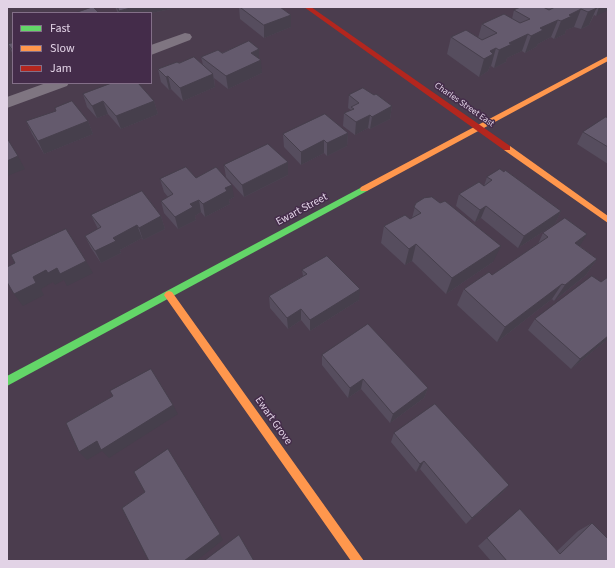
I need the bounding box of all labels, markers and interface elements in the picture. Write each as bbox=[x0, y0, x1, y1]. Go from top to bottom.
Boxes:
legend bbox=[12, 12, 152, 84]
text: Fast bbox=[50, 20, 70, 37]
text: Slow bbox=[50, 40, 75, 57]
text: Jam bbox=[50, 60, 72, 77]
street label: Charles Street East bbox=[432, 80, 496, 130]
street label: Ewart Street bbox=[274, 191, 330, 229]
street label: Ewart Grove bbox=[252, 394, 294, 448]

